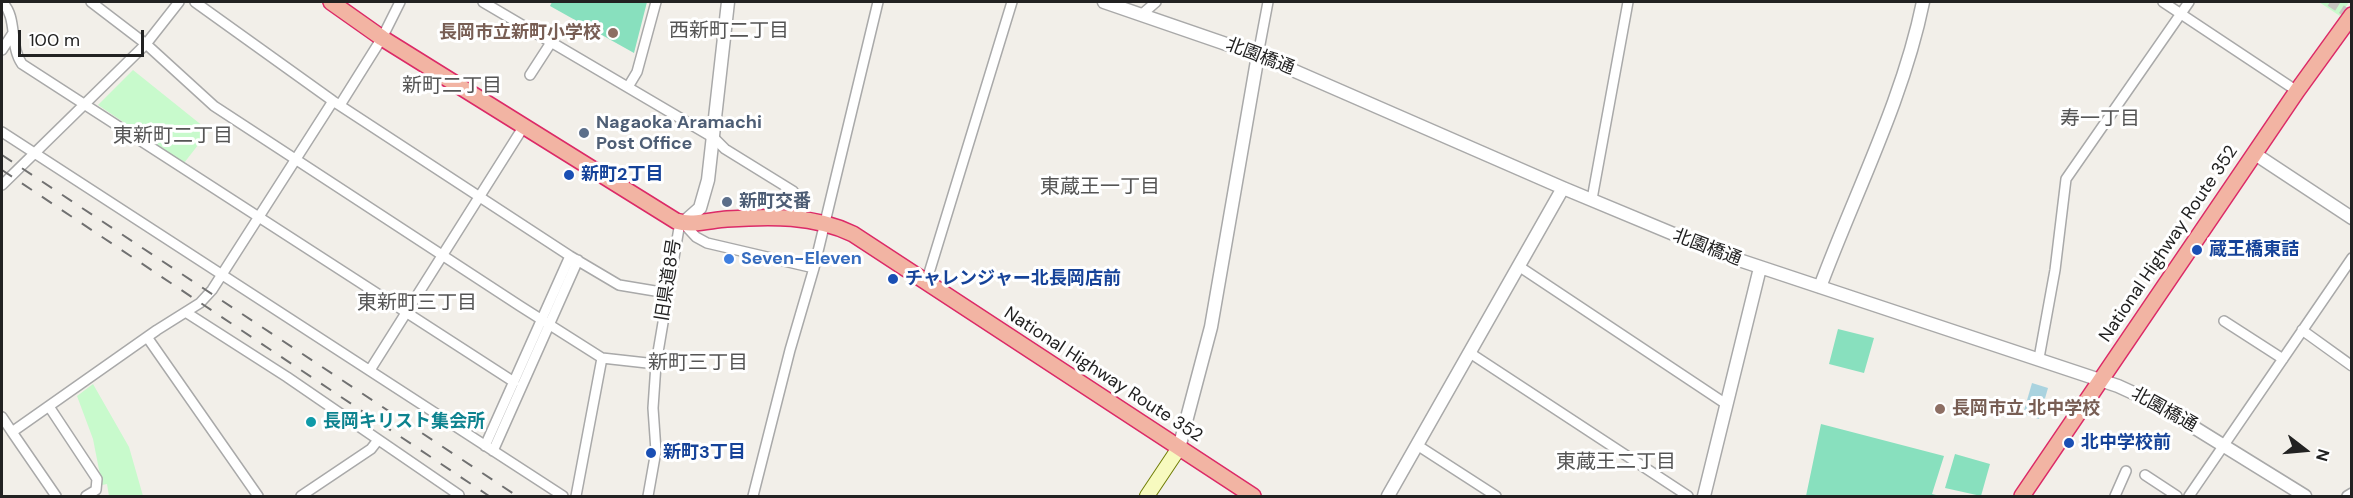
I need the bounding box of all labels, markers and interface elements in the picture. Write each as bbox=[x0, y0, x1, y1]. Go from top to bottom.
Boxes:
scale bar bbox=[21, 18, 147, 56]
district label: 西新町二丁目 bbox=[669, 20, 789, 44]
place label: 長岡市立新町小学校 bbox=[439, 22, 601, 44]
marker: 長岡市立新町小学校 bbox=[606, 26, 620, 40]
text: 100 m bbox=[29, 28, 80, 52]
street label: 北園橋通 bbox=[1223, 34, 1297, 80]
district label: 新町二丁目 bbox=[402, 75, 502, 99]
district label: 寿一丁目 bbox=[2060, 108, 2140, 132]
place label: Nagaoka Aramachi Post Office bbox=[596, 112, 762, 154]
district label: 東新町二丁目 bbox=[113, 125, 233, 149]
marker: Nagaoka Aramachi Post Office bbox=[577, 126, 591, 140]
street label: National Highway Route 352 bbox=[2095, 142, 2243, 346]
place label: 新町2丁目 bbox=[581, 164, 663, 186]
marker: 新町2丁目 bbox=[562, 168, 576, 182]
district label: 東蔵王一丁目 bbox=[1040, 176, 1160, 200]
place label: 新町交番 bbox=[739, 191, 811, 213]
marker: 新町交番 bbox=[720, 195, 734, 209]
street label: 北園橋通 bbox=[1670, 225, 1744, 271]
street label: 旧県道8号 bbox=[652, 237, 686, 323]
place label: 蔵王橋東詰 bbox=[2209, 239, 2299, 261]
marker: 蔵王橋東詰 bbox=[2190, 243, 2204, 257]
place label: Seven-Eleven bbox=[741, 248, 862, 270]
marker: Seven-Eleven bbox=[722, 252, 736, 266]
place label: チャレンジャー北長岡店前 bbox=[905, 268, 1121, 290]
marker: チャレンジャー北長岡店前 bbox=[886, 272, 900, 286]
district label: 東新町三丁目 bbox=[357, 292, 477, 316]
street label: National Highway Route 352 bbox=[1000, 303, 1206, 447]
district label: 新町三丁目 bbox=[648, 352, 748, 376]
street label: 北園橋通 bbox=[2127, 383, 2201, 437]
place label: 長岡市立 北中学校 bbox=[1952, 398, 2100, 420]
marker: 長岡市立 北中学校 bbox=[1933, 402, 1947, 416]
place label: 長岡キリスト集会所 bbox=[323, 411, 485, 433]
marker: 長岡キリスト集会所 bbox=[304, 415, 318, 429]
north arrow bbox=[2275, 420, 2335, 480]
place label: 北中学校前 bbox=[2081, 432, 2171, 454]
marker: 北中学校前 bbox=[2062, 436, 2076, 450]
place label: 新町3丁目 bbox=[663, 442, 746, 464]
marker: 新町3丁目 bbox=[644, 446, 658, 460]
text: N bbox=[2311, 447, 2334, 464]
district label: 東蔵王二丁目 bbox=[1556, 451, 1676, 475]

